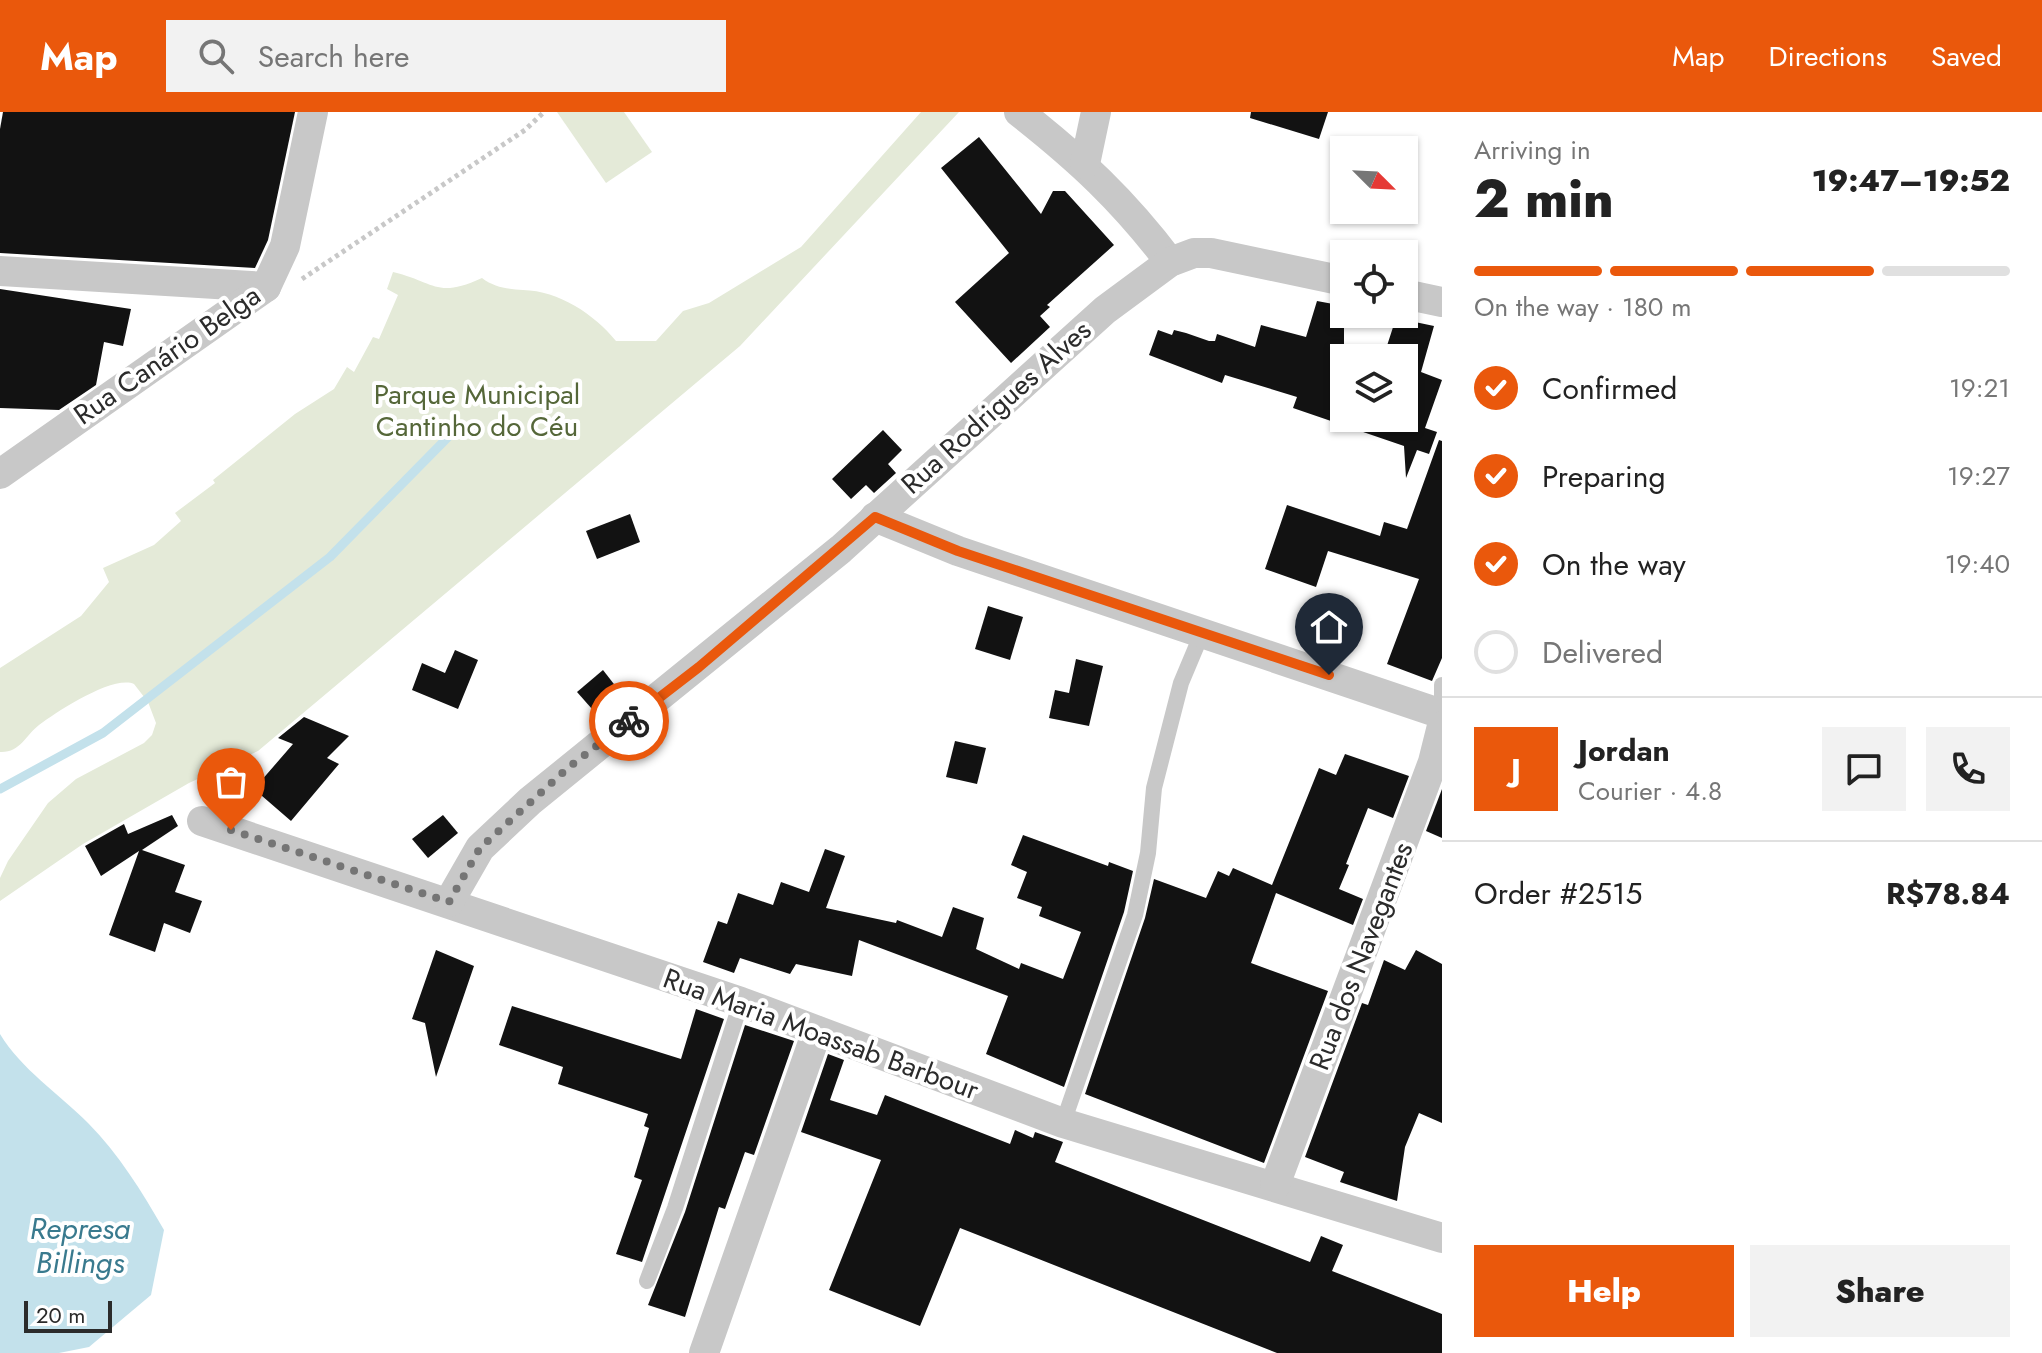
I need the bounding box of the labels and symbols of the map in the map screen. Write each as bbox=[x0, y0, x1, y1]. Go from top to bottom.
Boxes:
north arrow bbox=[1330, 136, 1418, 224]
street label: Rua Canário Belga bbox=[65, 275, 269, 435]
street label: Rua Rodrigues Alves bbox=[892, 310, 1100, 504]
park label: Parque Municipal Cantinho do Céu bbox=[374, 374, 580, 447]
pin bbox=[1295, 593, 1363, 675]
courier bbox=[589, 681, 669, 761]
pin bbox=[197, 748, 265, 830]
street label: Rua dos Navegantes bbox=[1299, 836, 1423, 1076]
street label: Rua Maria Moassab Barbour bbox=[657, 958, 985, 1110]
water label: Represa Billings bbox=[30, 1207, 131, 1284]
scale bar bbox=[24, 1297, 112, 1333]

